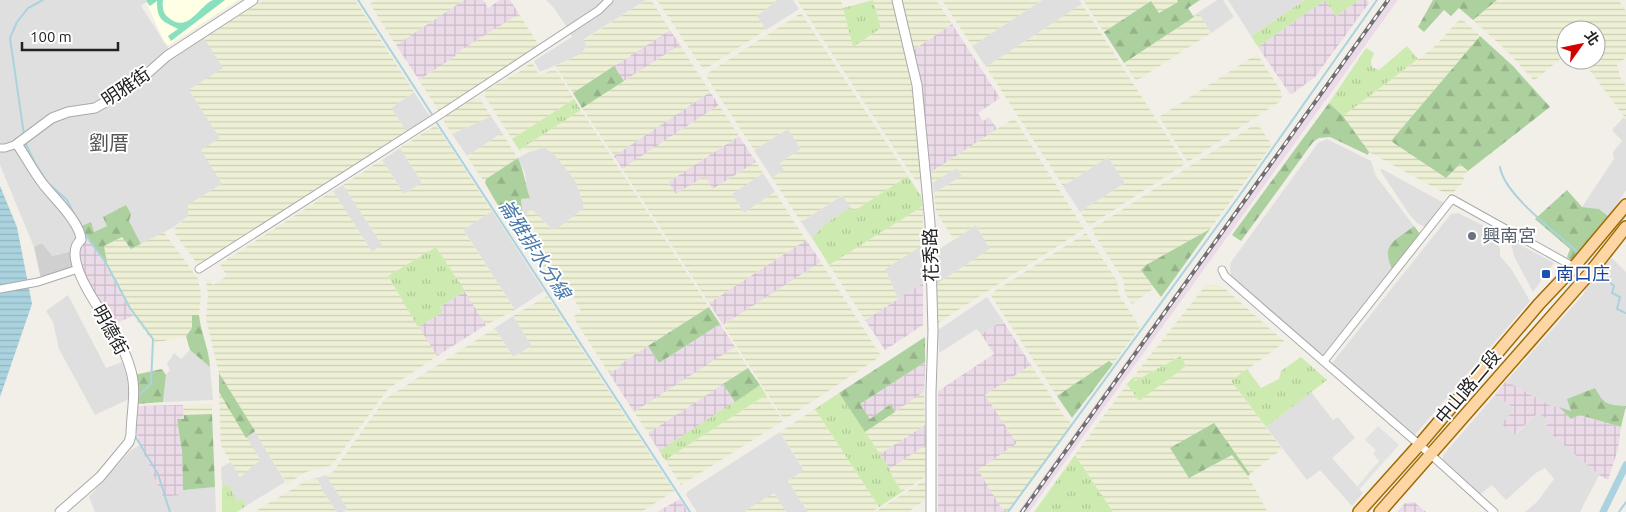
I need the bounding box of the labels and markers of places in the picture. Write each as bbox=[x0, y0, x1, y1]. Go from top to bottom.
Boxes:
place label: 興南宮 bbox=[1482, 225, 1536, 245]
marker: 興南宮 bbox=[1466, 230, 1478, 242]
place label: 南口庄 bbox=[1556, 263, 1610, 283]
marker: 南口庄 bbox=[1540, 268, 1552, 280]

